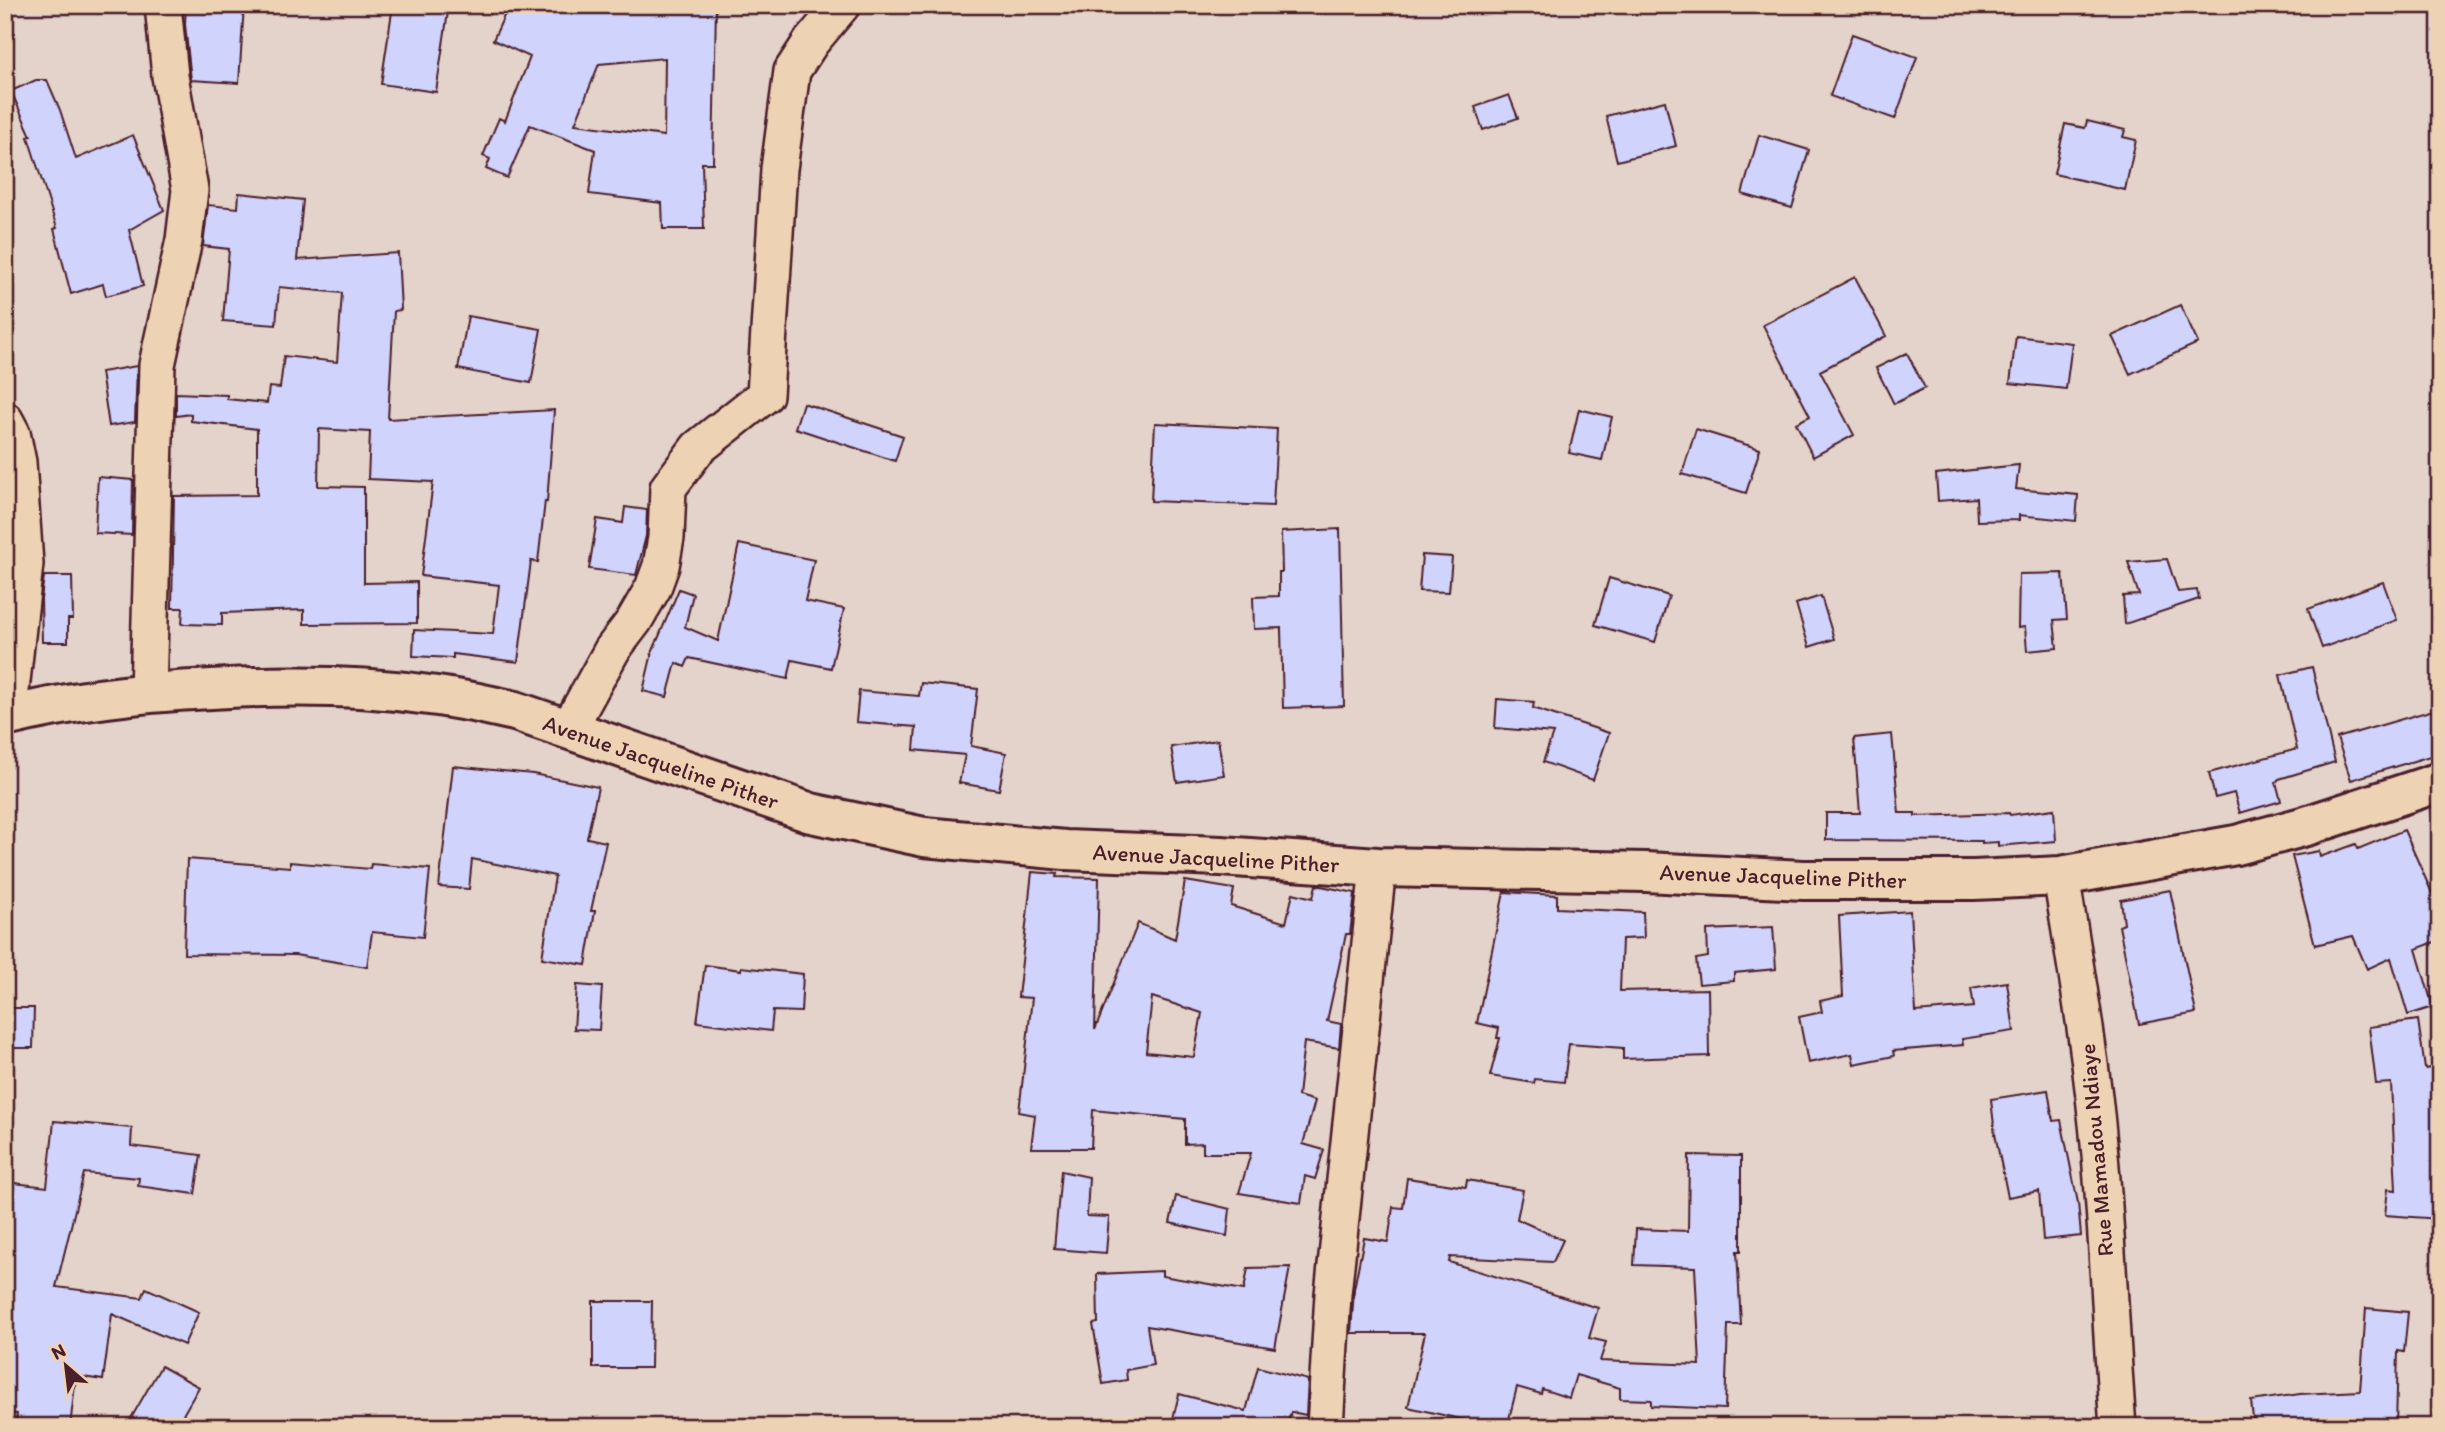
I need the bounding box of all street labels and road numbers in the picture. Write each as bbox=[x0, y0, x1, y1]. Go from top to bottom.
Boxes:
street label: Avenue Jacqueline Pither bbox=[540, 709, 782, 815]
street label: Avenue Jacqueline Pither bbox=[1092, 838, 1340, 878]
street label: Avenue Jacqueline Pither bbox=[1659, 858, 1907, 894]
street label: Rue Mamadou Ndiaye bbox=[2073, 1042, 2119, 1258]

